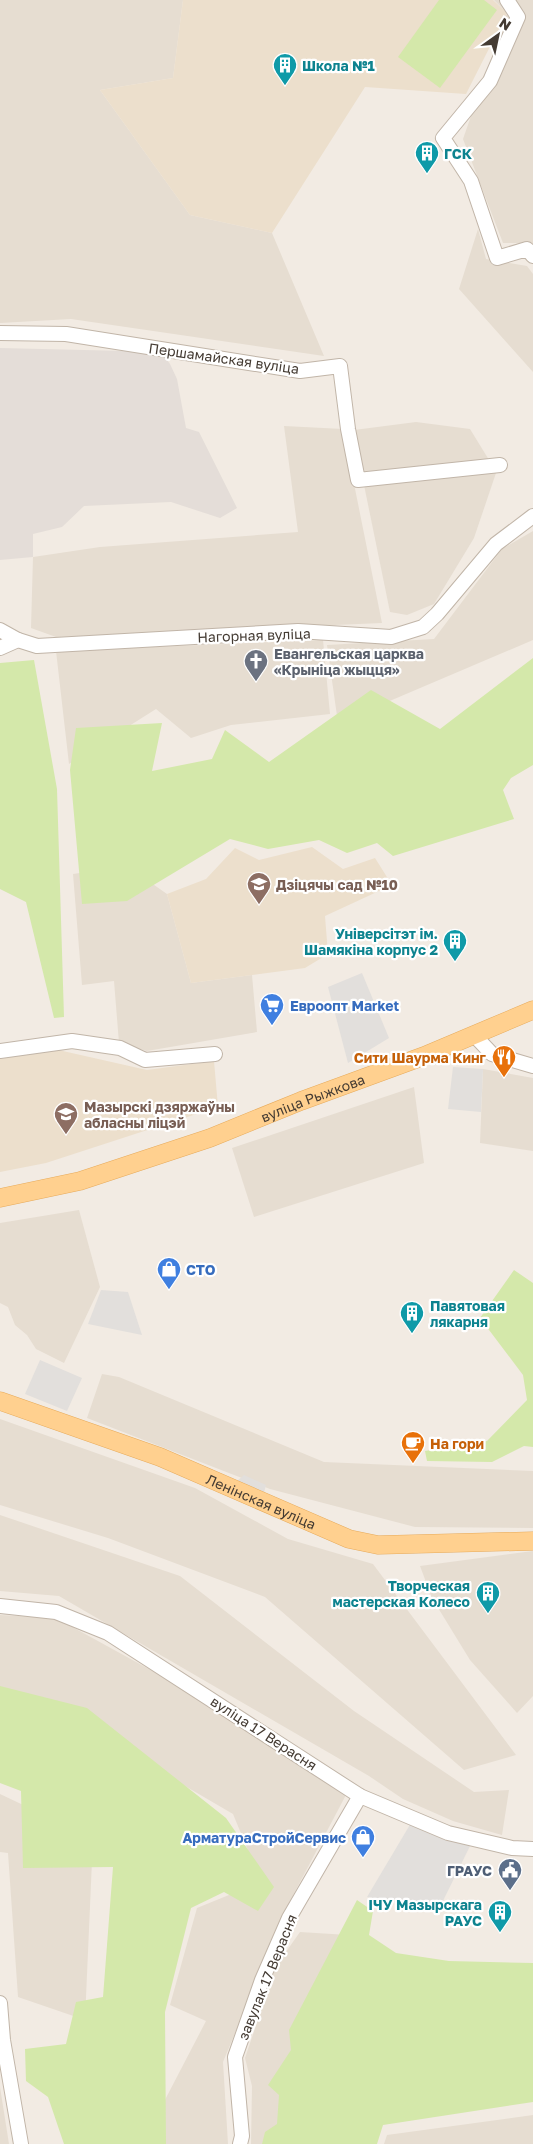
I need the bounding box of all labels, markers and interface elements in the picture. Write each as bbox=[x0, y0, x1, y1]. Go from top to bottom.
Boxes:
north arrow bbox=[473, 10, 523, 60]
text: N bbox=[496, 14, 514, 34]
building icon: Школа №1 bbox=[272, 52, 298, 86]
place label: Школа №1 bbox=[302, 57, 375, 74]
building icon: ГСК bbox=[414, 140, 440, 174]
place label: ГСК bbox=[444, 145, 473, 162]
street label: Першамайская вуліца bbox=[148, 339, 300, 377]
street label: Нагорная вуліца bbox=[197, 625, 311, 645]
place label: Евангельская царква «Крыніца жыцця» bbox=[274, 645, 424, 678]
church icon: Евангельская царква «Крыніца жыцця» bbox=[243, 648, 269, 682]
school or university icon: Дзіцячы сад №10 bbox=[246, 871, 272, 905]
place label: Дзіцячы сад №10 bbox=[276, 876, 398, 893]
place label: Універсітэт ім. Шамякіна корпус 2 bbox=[304, 925, 438, 958]
building icon: Універсітэт ім. Шамякіна корпус 2 bbox=[442, 928, 468, 962]
supermarket icon: Евроопт Market bbox=[259, 992, 285, 1026]
place label: Евроопт Market bbox=[290, 997, 400, 1014]
restaurant icon: Сити Шаурма Кинг bbox=[491, 1044, 517, 1078]
place label: Сити Шаурма Кинг bbox=[354, 1049, 487, 1066]
street label: вуліца Рыжкова bbox=[258, 1070, 367, 1125]
place label: Мазырскі дзяржаўны абласны ліцэй bbox=[84, 1098, 235, 1131]
school or university icon: Мазырскі дзяржаўны абласны ліцэй bbox=[53, 1101, 79, 1135]
shop icon: СТО bbox=[156, 1256, 182, 1290]
place label: СТО bbox=[186, 1261, 216, 1278]
place label: Павятовая лякарня bbox=[430, 1297, 505, 1330]
building icon: Павятовая лякарня bbox=[399, 1300, 425, 1334]
cafe icon: На гори bbox=[400, 1430, 426, 1464]
place label: На гори bbox=[430, 1435, 484, 1452]
street label: Ленінская вуліца bbox=[204, 1470, 319, 1532]
place label: Творческая мастерская Колесо bbox=[333, 1577, 470, 1610]
building icon: Творческая мастерская Колесо bbox=[475, 1580, 501, 1614]
street label: вуліца 17 Верасня bbox=[208, 1692, 320, 1774]
shop icon: АрматураСтройСервис bbox=[350, 1824, 376, 1858]
place label: АрматураСтройСервис bbox=[182, 1829, 346, 1846]
public building icon: ГРАУС bbox=[497, 1857, 523, 1891]
place label: ГРАУС bbox=[447, 1862, 492, 1879]
place label: ІЧУ Мазырскага РАУС bbox=[368, 1896, 482, 1929]
building icon: ІЧУ Мазырскага РАУС bbox=[487, 1899, 513, 1933]
street label: завулак 17 Верасня bbox=[234, 1912, 300, 2042]

